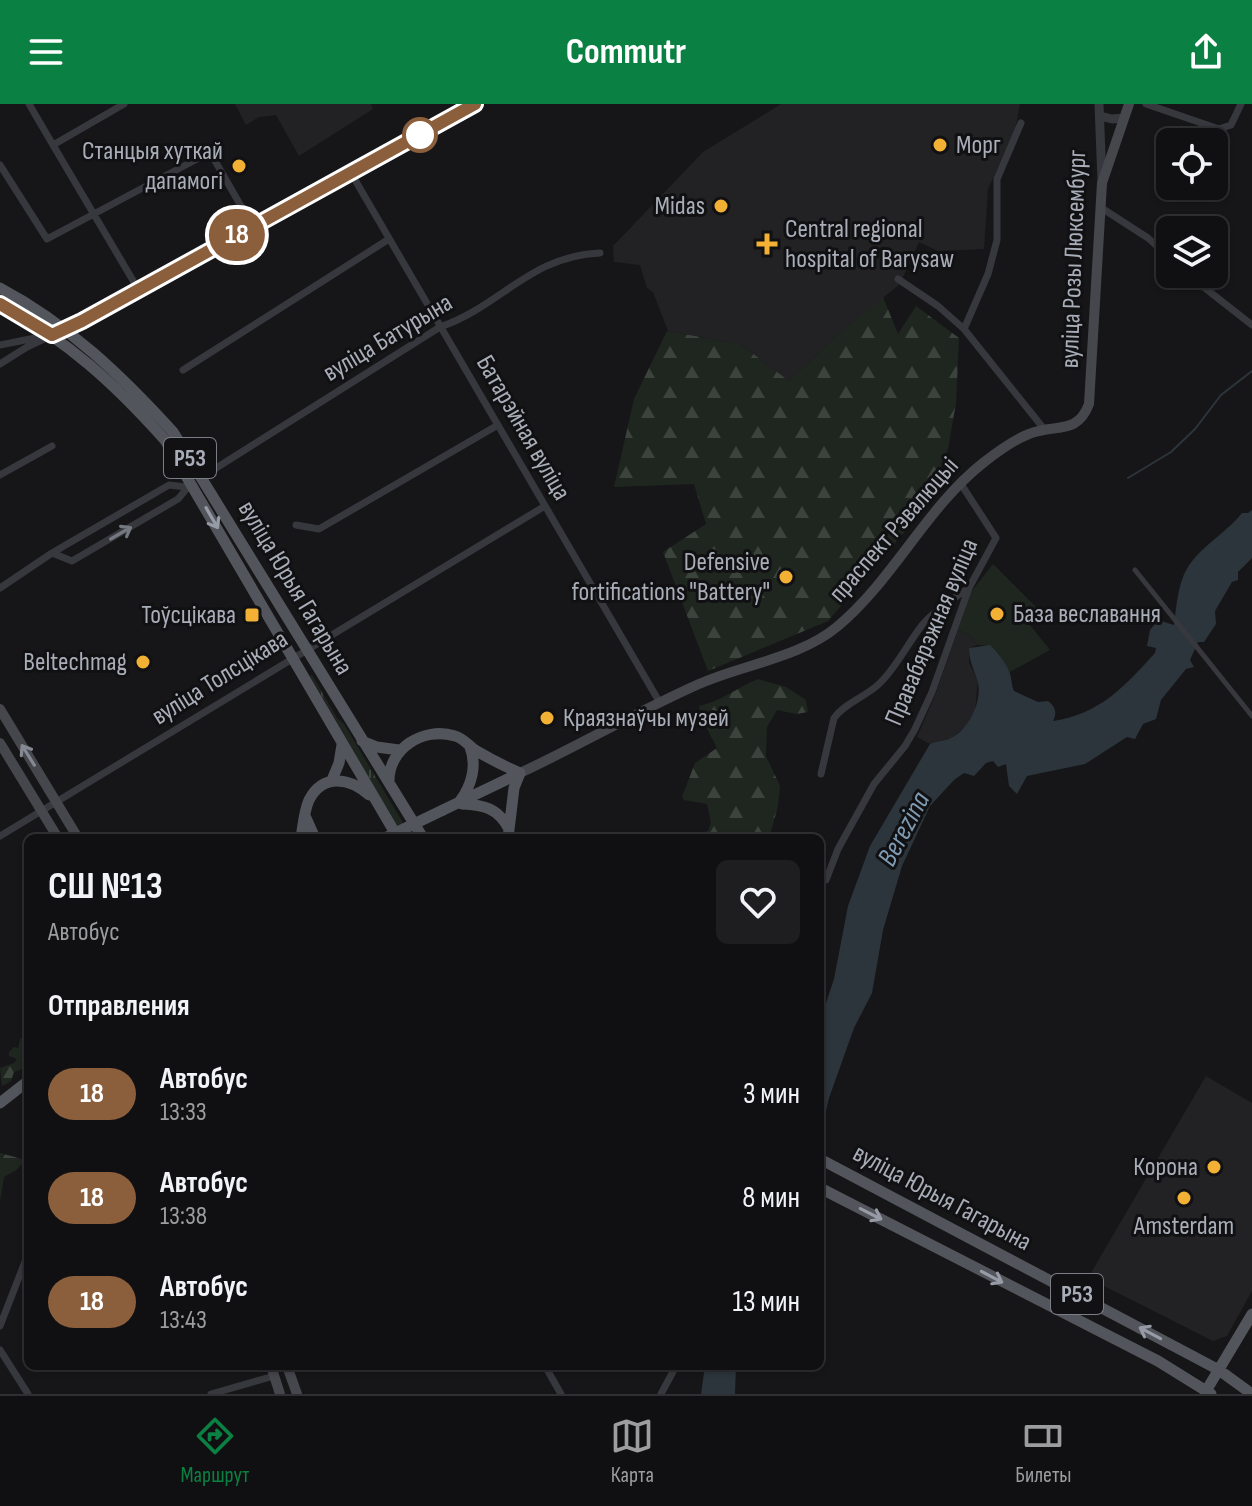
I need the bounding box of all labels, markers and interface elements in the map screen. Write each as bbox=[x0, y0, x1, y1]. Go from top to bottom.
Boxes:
icon: menu bbox=[24, 30, 68, 74]
icon: share bbox=[1184, 30, 1228, 74]
text: Commutr bbox=[566, 31, 686, 74]
unlabelled marker bbox=[403, 118, 437, 152]
map controls bbox=[1156, 128, 1228, 288]
button: locate bbox=[1156, 128, 1228, 200]
place label: Морг bbox=[956, 130, 1001, 161]
place label: Станцыя хуткай дапамогі bbox=[82, 136, 223, 197]
marker: Морг bbox=[931, 136, 949, 154]
street label: вуліца Розы Люксембург bbox=[1055, 149, 1093, 369]
marker: Станцыя хуткай дапамогі bbox=[230, 157, 248, 175]
place label: Midas bbox=[655, 191, 705, 222]
marker: Midas bbox=[712, 197, 730, 215]
line badge: 18 bbox=[201, 209, 273, 261]
place label: Central regional hospital of Barysaw bbox=[785, 214, 954, 275]
button: layers bbox=[1156, 216, 1228, 288]
text: 18 bbox=[225, 218, 249, 251]
marker: Central regional hospital of Barysaw bbox=[756, 233, 778, 255]
street label: вуліца Батурына bbox=[318, 287, 458, 389]
street label: Батарэйная вуліца bbox=[469, 350, 577, 506]
road number: Р53 bbox=[164, 438, 216, 478]
street label: праспект Рэвалюцыі bbox=[823, 451, 965, 609]
street label: вуліца Юрыя Гагарына bbox=[231, 495, 359, 681]
one-way arrow bbox=[204, 506, 220, 529]
one-way arrow bbox=[109, 525, 132, 541]
street label: Правабярэжная вуліца bbox=[879, 534, 985, 730]
place label: Defensive fortifications "Battery" bbox=[572, 547, 770, 608]
marker: Defensive fortifications "Battery" bbox=[777, 568, 795, 586]
place label: База веславання bbox=[1013, 599, 1161, 630]
place label: Тоўсцікава bbox=[141, 600, 236, 631]
marker: База веславання bbox=[988, 605, 1006, 623]
marker: Тоўсцікава bbox=[243, 606, 261, 624]
street label: вуліца Толсцікава bbox=[146, 624, 294, 732]
place label: Beltechmag bbox=[23, 647, 127, 678]
marker: Beltechmag bbox=[134, 653, 152, 671]
place label: Краязнаўчы музей bbox=[563, 703, 729, 734]
marker: Краязнаўчы музей bbox=[538, 709, 556, 727]
one-way arrow bbox=[19, 744, 35, 767]
water label: Berezina bbox=[871, 786, 938, 872]
button: heart bbox=[716, 860, 800, 944]
text: СШ №13 bbox=[48, 864, 163, 909]
text: Автобус bbox=[48, 917, 120, 948]
text: Отправления bbox=[48, 988, 190, 1024]
text: Автобус bbox=[160, 1061, 248, 1097]
text: 3 мин bbox=[743, 1076, 800, 1112]
text: 18 bbox=[80, 1077, 104, 1110]
text: 13:33 bbox=[160, 1097, 207, 1128]
street label: вуліца Юрыя Гагарына bbox=[848, 1138, 1036, 1258]
place label: Корона bbox=[1133, 1152, 1198, 1183]
marker: Корона bbox=[1205, 1158, 1223, 1176]
text: Автобус bbox=[160, 1165, 248, 1201]
text: 8 мин bbox=[742, 1180, 800, 1216]
text: 18 bbox=[80, 1181, 104, 1214]
marker: Amsterdam bbox=[1175, 1189, 1193, 1207]
text: 13:38 bbox=[160, 1201, 207, 1232]
one-way arrow bbox=[859, 1207, 883, 1223]
place label: Amsterdam bbox=[1133, 1211, 1234, 1242]
text: Автобус bbox=[160, 1269, 248, 1305]
one-way arrow bbox=[979, 1269, 1003, 1285]
road number: Р53 bbox=[1051, 1274, 1103, 1314]
text: 13 мин bbox=[732, 1284, 800, 1320]
text: 18 bbox=[80, 1285, 104, 1318]
text: 13:43 bbox=[160, 1305, 207, 1336]
one-way arrow bbox=[1139, 1325, 1163, 1341]
tab: Маршрут bbox=[181, 1414, 249, 1489]
tab: Карта bbox=[610, 1414, 654, 1489]
tab: Билеты bbox=[1015, 1414, 1072, 1489]

